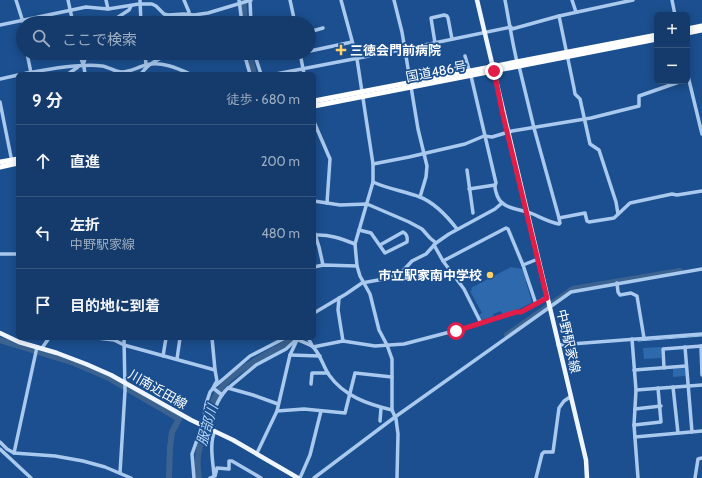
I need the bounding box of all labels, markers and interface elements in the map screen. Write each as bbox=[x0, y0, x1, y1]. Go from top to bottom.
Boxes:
map controls bbox=[654, 12, 690, 84]
button: + bbox=[654, 12, 690, 48]
search box bbox=[16, 16, 316, 60]
icon: search bbox=[30, 27, 52, 49]
text: ここで検索 bbox=[62, 31, 137, 49]
place label: 三徳会門前病院 bbox=[350, 42, 441, 58]
marker: 三徳会門前病院 bbox=[335, 44, 347, 56]
button: − bbox=[654, 48, 690, 84]
street label: 国道486号 bbox=[404, 57, 468, 85]
route end bbox=[485, 62, 503, 80]
text: 9 分 bbox=[32, 90, 62, 110]
text: 徒歩 · 680 m bbox=[226, 91, 300, 107]
icon: ahead bbox=[32, 150, 54, 172]
text: 直進 bbox=[70, 153, 100, 171]
text: 200 m bbox=[261, 153, 300, 169]
text: 左折 bbox=[70, 216, 100, 234]
icon: left bbox=[32, 222, 54, 244]
text: 480 m bbox=[261, 225, 300, 241]
text: 中野駅家線 bbox=[70, 236, 135, 252]
place label: 市立駅家南中学校 bbox=[378, 267, 482, 283]
marker: 市立駅家南中学校 bbox=[485, 270, 495, 280]
icon: arrive bbox=[32, 294, 54, 316]
text: 目的地に到着 bbox=[70, 297, 160, 315]
street label: 中野駅家線 bbox=[554, 308, 584, 374]
route start bbox=[447, 322, 465, 340]
street label: 川南近田線 bbox=[126, 366, 190, 412]
water label: 服部川 bbox=[192, 400, 222, 448]

